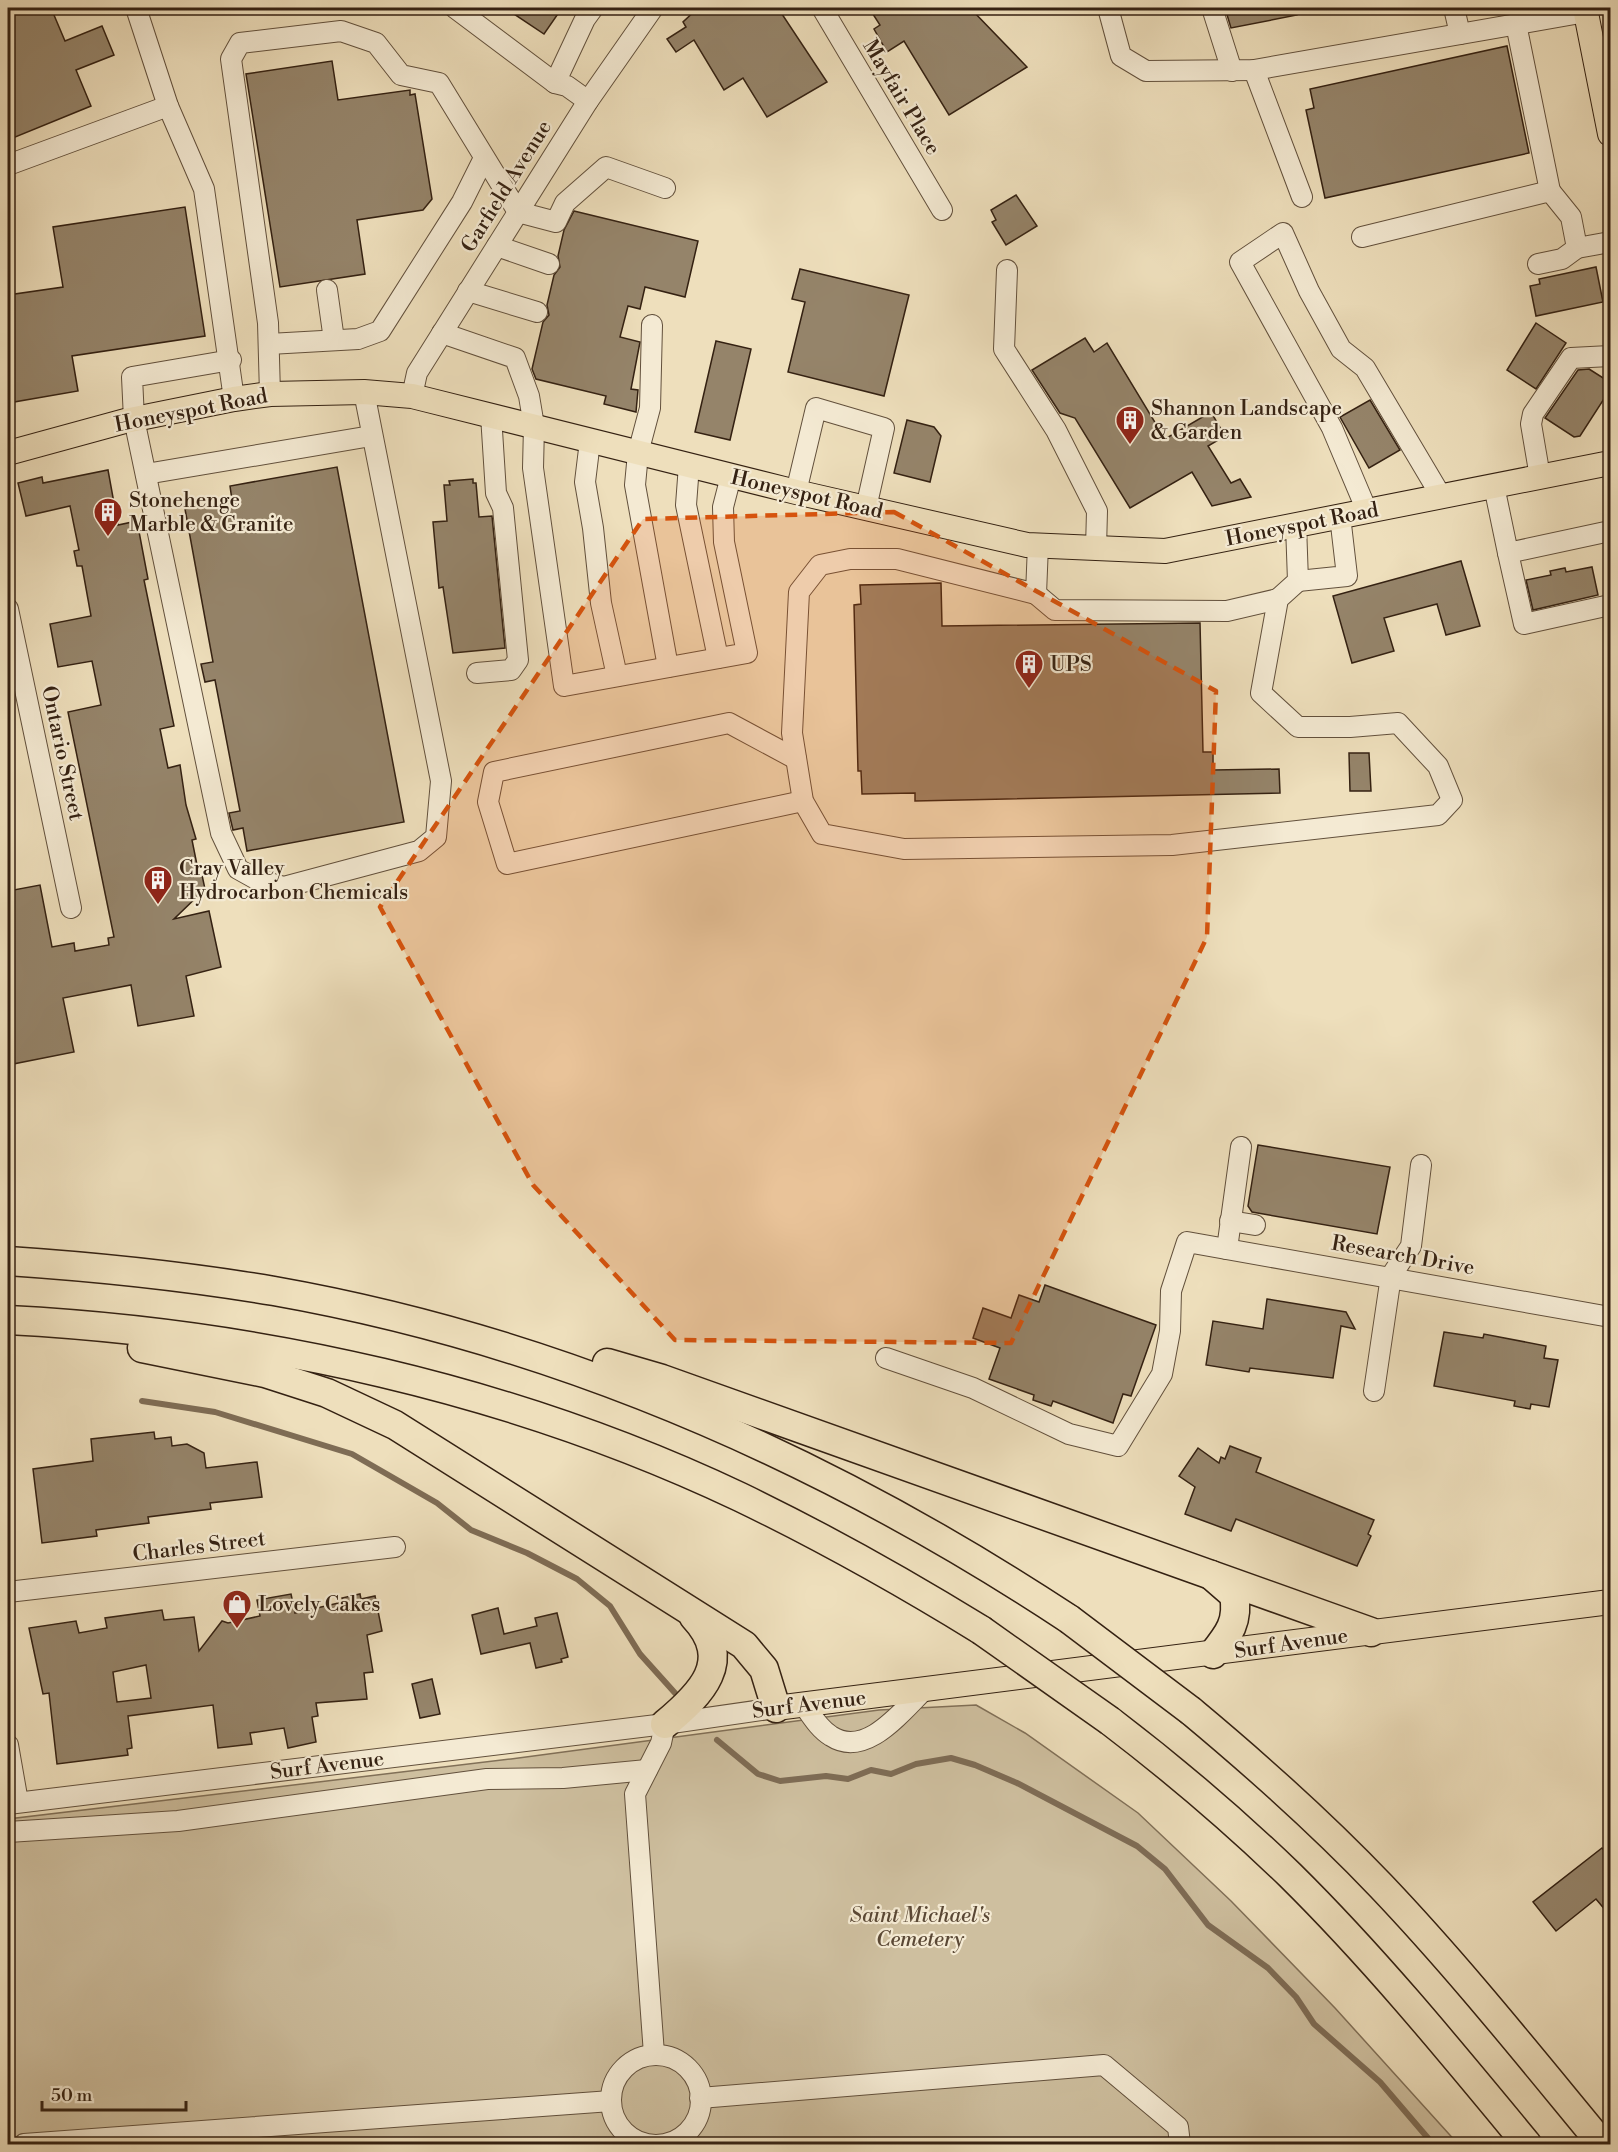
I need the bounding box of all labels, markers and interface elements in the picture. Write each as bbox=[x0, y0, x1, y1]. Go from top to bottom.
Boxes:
street label: Mayfair Place bbox=[856, 35, 946, 160]
street label: Garfield Avenue bbox=[456, 116, 558, 257]
street label: Honeyspot Road bbox=[112, 383, 270, 439]
place label: Shannon Landscape & Garden bbox=[1151, 396, 1342, 446]
building icon: Shannon Landscape & Garden bbox=[1114, 404, 1146, 446]
street label: Honeyspot Road bbox=[728, 465, 885, 525]
place label: Stonehenge Marble & Granite bbox=[129, 488, 294, 538]
building icon: Stonehenge Marble & Granite bbox=[92, 496, 124, 538]
street label: Honeyspot Road bbox=[1223, 497, 1381, 553]
building icon: UPS bbox=[1013, 648, 1045, 690]
place label: UPS bbox=[1050, 652, 1092, 678]
street label: Ontario Street bbox=[35, 684, 89, 823]
place label: Cray Valley Hydrocarbon Chemicals bbox=[179, 856, 408, 906]
building icon: Cray Valley Hydrocarbon Chemicals bbox=[142, 864, 174, 906]
street label: Research Drive bbox=[1329, 1231, 1476, 1281]
street label: Charles Street bbox=[131, 1526, 268, 1568]
shop icon: Lovely Cakes bbox=[221, 1588, 253, 1630]
place label: Lovely Cakes bbox=[258, 1592, 381, 1618]
street label: Surf Avenue bbox=[1233, 1623, 1350, 1665]
street label: Surf Avenue bbox=[751, 1685, 868, 1725]
street label: Surf Avenue bbox=[269, 1746, 386, 1786]
park label: Saint Michael's Cemetery bbox=[850, 1903, 990, 1953]
scale bar bbox=[42, 2074, 186, 2112]
text: 50 m bbox=[51, 2084, 93, 2107]

